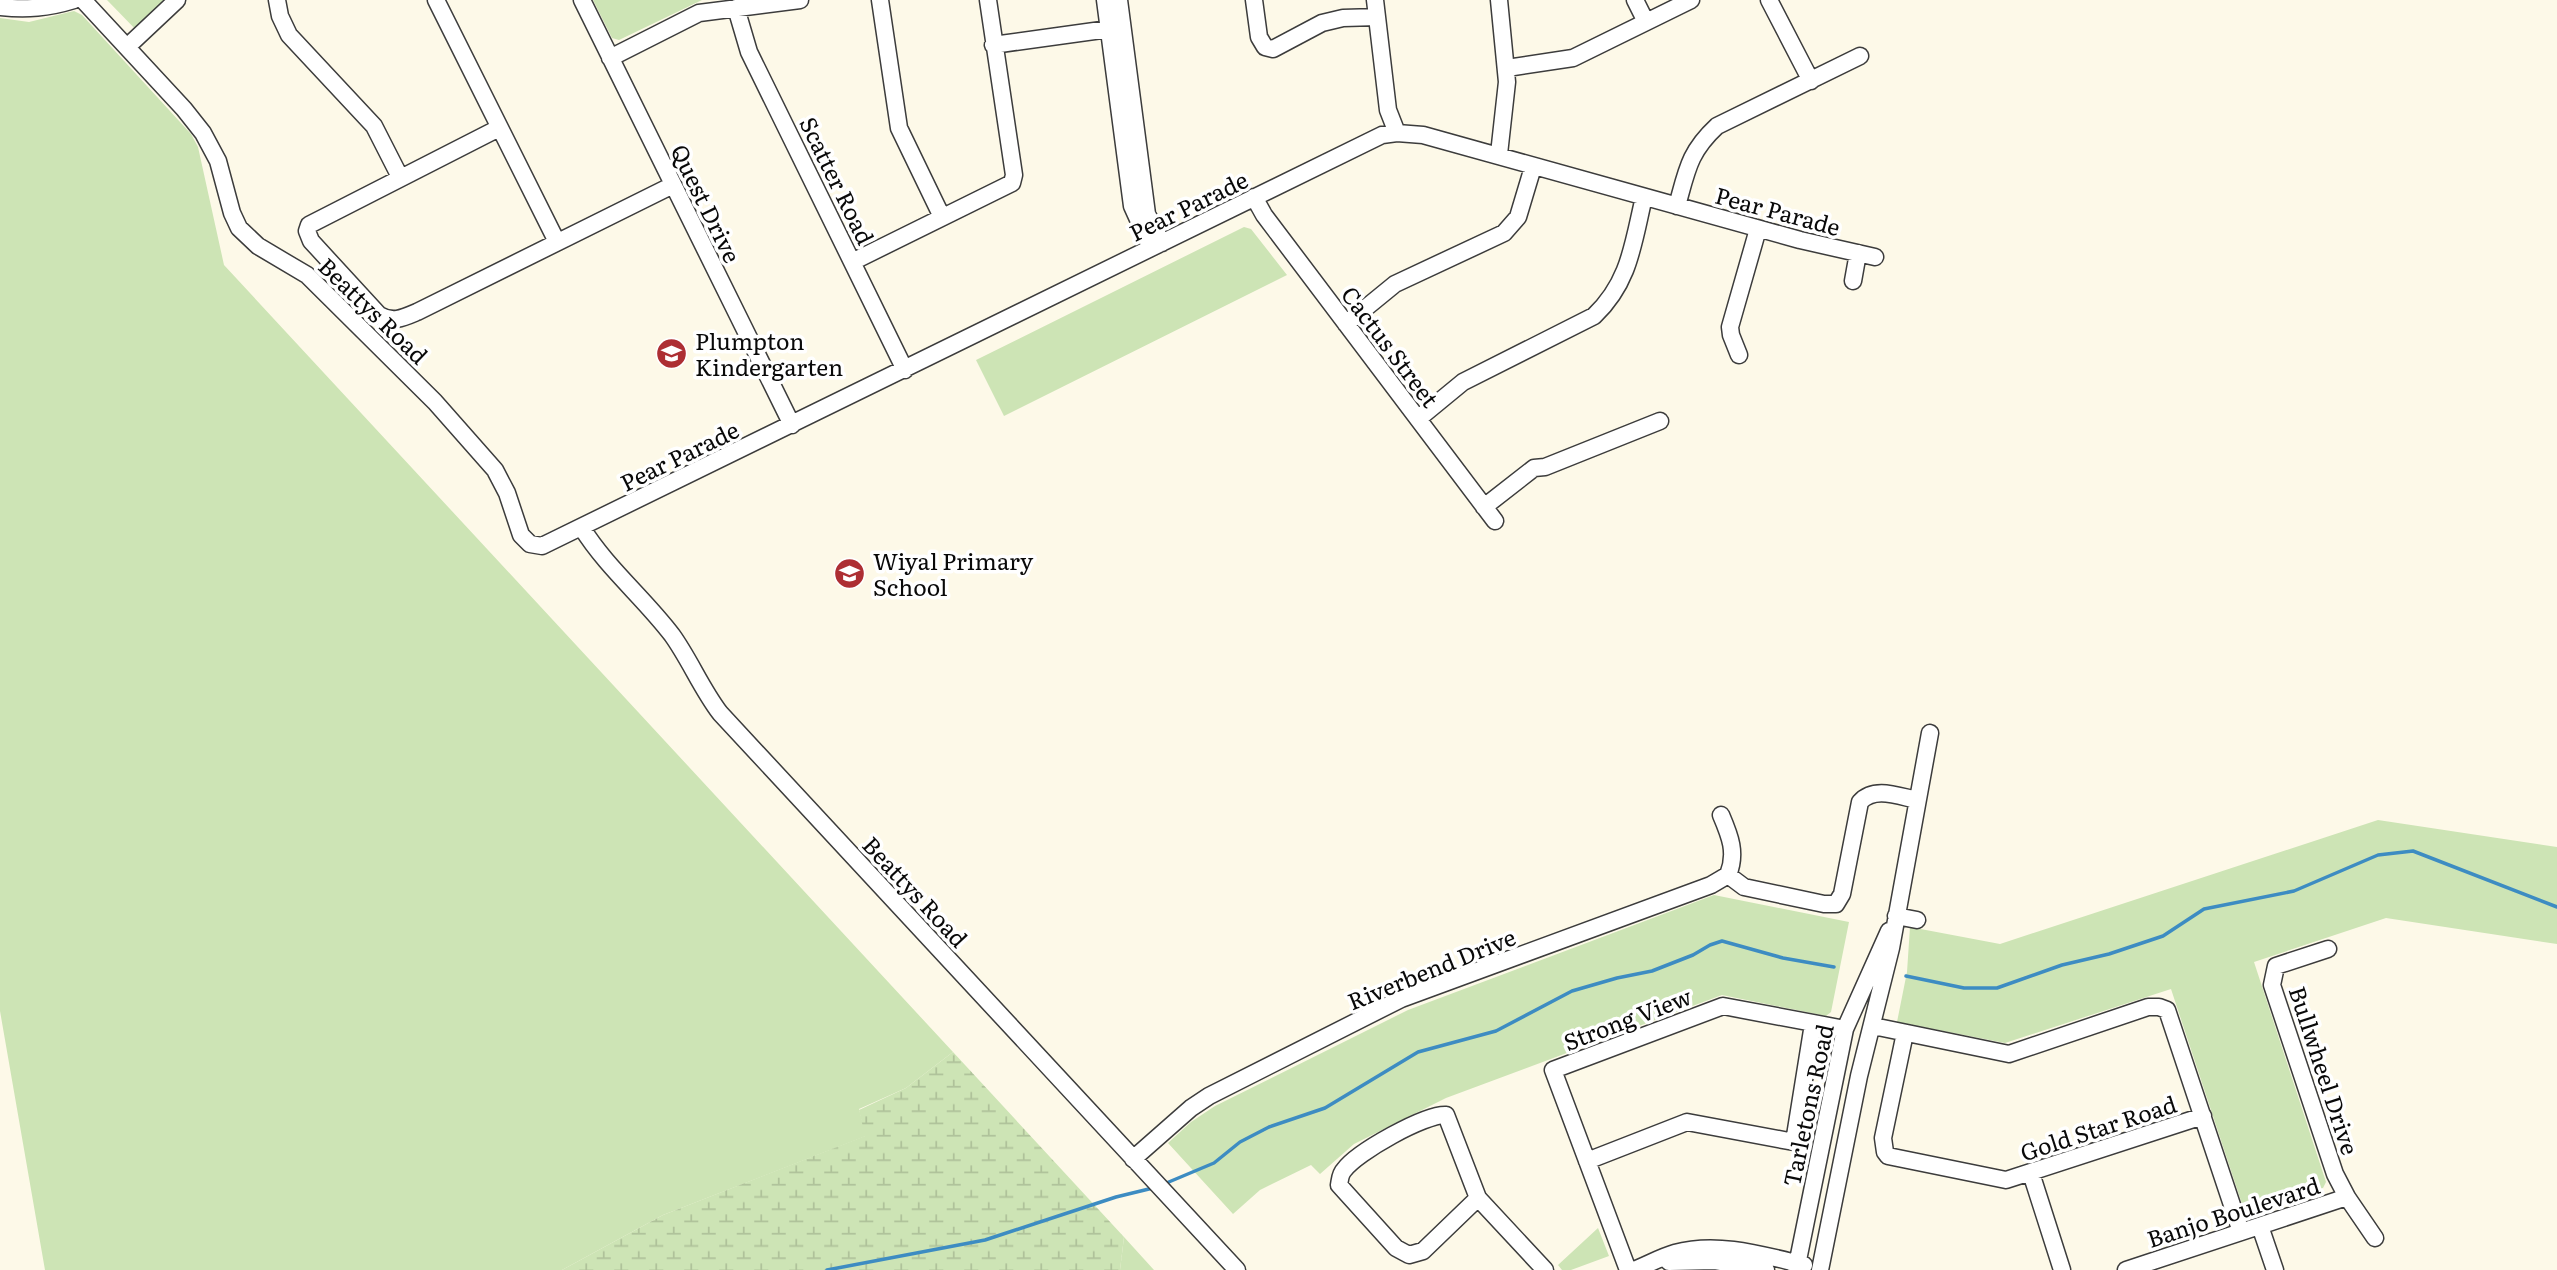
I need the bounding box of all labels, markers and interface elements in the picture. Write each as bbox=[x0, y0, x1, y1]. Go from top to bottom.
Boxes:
street label: Scatter Road bbox=[792, 110, 884, 250]
street label: Quest Drive bbox=[664, 138, 750, 268]
street label: Pear Parade bbox=[1123, 162, 1253, 248]
street label: Pear Parade bbox=[1712, 177, 1844, 243]
street label: Beattys Road bbox=[312, 249, 436, 371]
street label: Cactus Street bbox=[1334, 278, 1448, 414]
place label: Plumpton Kindergarten bbox=[695, 323, 843, 383]
school or university icon: Plumpton Kindergarten bbox=[655, 336, 689, 370]
street label: Pear Parade bbox=[614, 412, 744, 498]
place label: Wiyal Primary School bbox=[873, 543, 1034, 603]
school or university icon: Wiyal Primary School bbox=[833, 556, 867, 590]
street label: Beattys Road bbox=[856, 828, 976, 954]
street label: Riverbend Drive bbox=[1342, 919, 1520, 1017]
street label: Strong View bbox=[1558, 978, 1696, 1058]
street label: Bullwheel Drive bbox=[2282, 981, 2368, 1159]
street label: Tarletons Road bbox=[1773, 1021, 1841, 1189]
street label: Gold Star Road bbox=[2015, 1086, 2181, 1168]
street label: Banjo Boulevard bbox=[2142, 1167, 2324, 1255]

